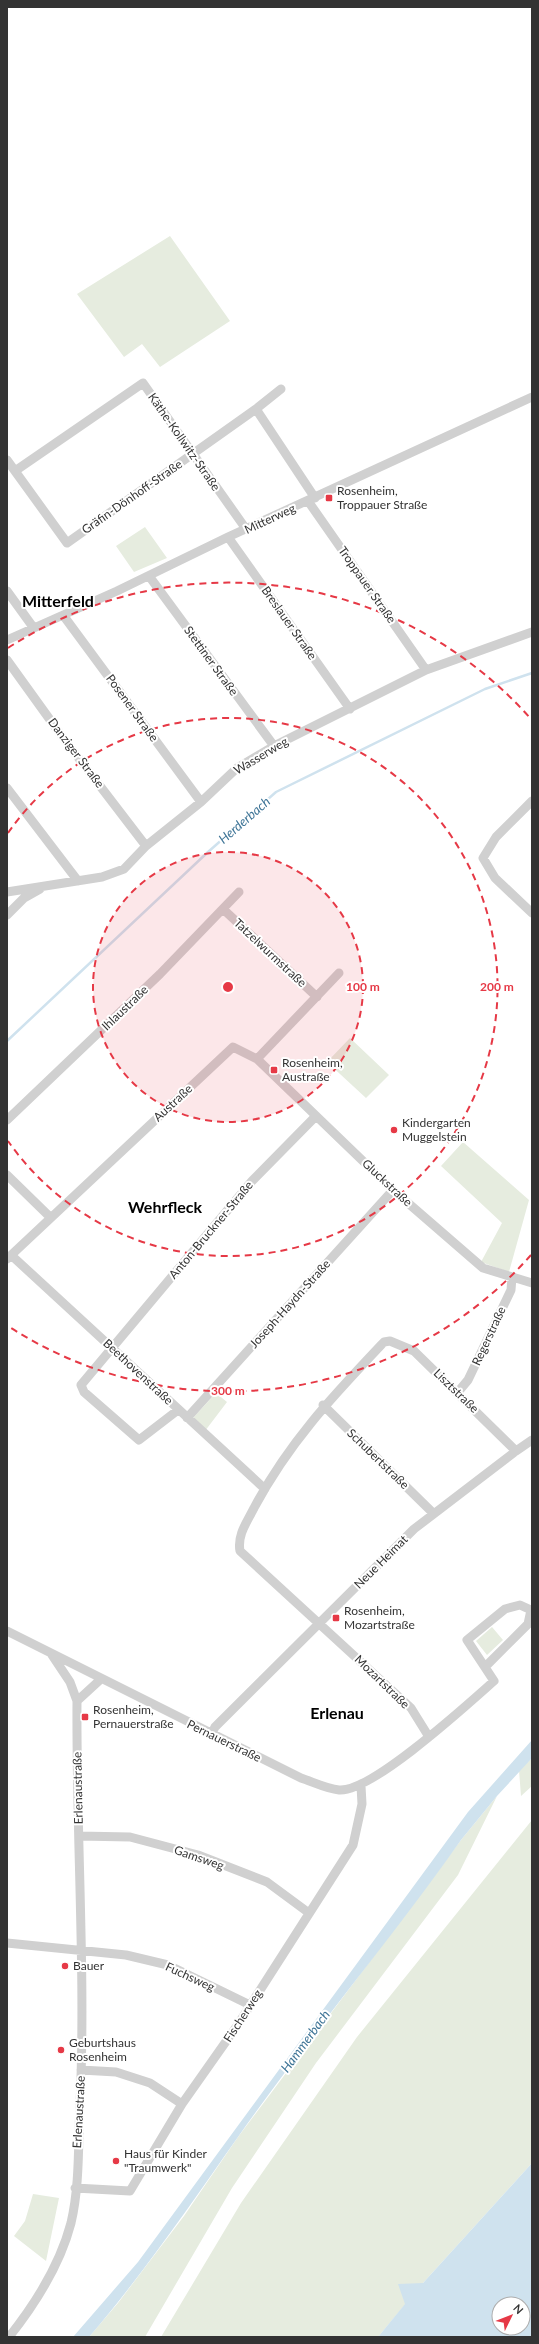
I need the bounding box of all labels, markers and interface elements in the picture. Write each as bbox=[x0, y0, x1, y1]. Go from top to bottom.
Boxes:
street label: Käthe-Kollwitz-Straße bbox=[145, 390, 224, 494]
street label: Gräfin-Dönhoff-Straße bbox=[79, 456, 185, 537]
place label: Rosenheim, Troppauer Straße bbox=[337, 483, 427, 512]
marker: Rosenheim, Troppauer Straße bbox=[324, 493, 334, 503]
street label: Mitterweg bbox=[242, 500, 298, 537]
street label: Troppauer Straße bbox=[335, 543, 399, 626]
street label: Breslauer Straße bbox=[258, 583, 320, 662]
district label: Mitterfeld bbox=[22, 591, 94, 610]
street label: Stettiner Straße bbox=[181, 623, 242, 698]
street label: Posener Straße bbox=[103, 671, 162, 744]
street label: Danziger Straße bbox=[45, 715, 108, 791]
street label: Wasserweg bbox=[231, 734, 291, 778]
water label: Herderbach bbox=[215, 793, 273, 847]
street label: Tatzelwurmstraße bbox=[231, 915, 310, 990]
text: 100 m bbox=[346, 979, 380, 994]
text: 200 m bbox=[480, 979, 514, 994]
centre of rings bbox=[221, 980, 235, 994]
street label: Ihlaustraße bbox=[98, 982, 151, 1033]
place label: Rosenheim, Austraße bbox=[282, 1055, 343, 1084]
marker: Rosenheim, Austraße bbox=[269, 1065, 279, 1075]
street label: Austraße bbox=[150, 1081, 195, 1124]
place label: Kindergarten Muggelstein bbox=[402, 1115, 471, 1144]
marker: Kindergarten Muggelstein bbox=[389, 1125, 399, 1135]
street label: Gluckstraße bbox=[359, 1156, 416, 1210]
street label: Anton-Bruckner-Straße bbox=[165, 1178, 256, 1282]
district label: Wehrfleck bbox=[128, 1197, 202, 1216]
street label: Joseph-Haydn-Straße bbox=[246, 1256, 333, 1351]
street label: Regerstraße bbox=[468, 1304, 509, 1368]
street label: Beethovenstraße bbox=[100, 1335, 176, 1408]
street label: Lisztstraße bbox=[431, 1365, 482, 1416]
text: 300 m bbox=[211, 1383, 245, 1398]
street label: Schubertstraße bbox=[344, 1425, 412, 1492]
street label: Neue Heimat bbox=[351, 1531, 411, 1592]
place label: Rosenheim, Mozartstraße bbox=[344, 1603, 415, 1632]
marker: Rosenheim, Mozartstraße bbox=[331, 1613, 341, 1623]
street label: Mozartstraße bbox=[352, 1652, 413, 1712]
place label: Rosenheim, Pernauerstraße bbox=[93, 1702, 174, 1731]
district label: Erlenau bbox=[310, 1703, 364, 1722]
marker: Rosenheim, Pernauerstraße bbox=[80, 1712, 90, 1722]
street label: Pernauerstraße bbox=[185, 1716, 264, 1765]
street label: Erlenaustraße bbox=[69, 1752, 86, 1824]
street label: Gamsweg bbox=[172, 1842, 226, 1873]
place label: Bauer bbox=[73, 1958, 105, 1973]
street label: Fuchsweg bbox=[163, 1959, 217, 1994]
marker: Bauer bbox=[60, 1961, 70, 1971]
street label: Fischerweg bbox=[220, 1987, 265, 2045]
water label: Hammerbach bbox=[277, 2007, 333, 2075]
place label: Geburtshaus Rosenheim bbox=[69, 2035, 136, 2064]
marker: Geburtshaus Rosenheim bbox=[56, 2045, 66, 2055]
street label: Erlenaustraße bbox=[69, 2075, 88, 2149]
place label: Haus für Kinder "Traumwerk" bbox=[124, 2146, 208, 2175]
marker: Haus für Kinder "Traumwerk" bbox=[111, 2156, 121, 2166]
north arrow bbox=[491, 2296, 531, 2336]
text: N bbox=[511, 2301, 526, 2316]

